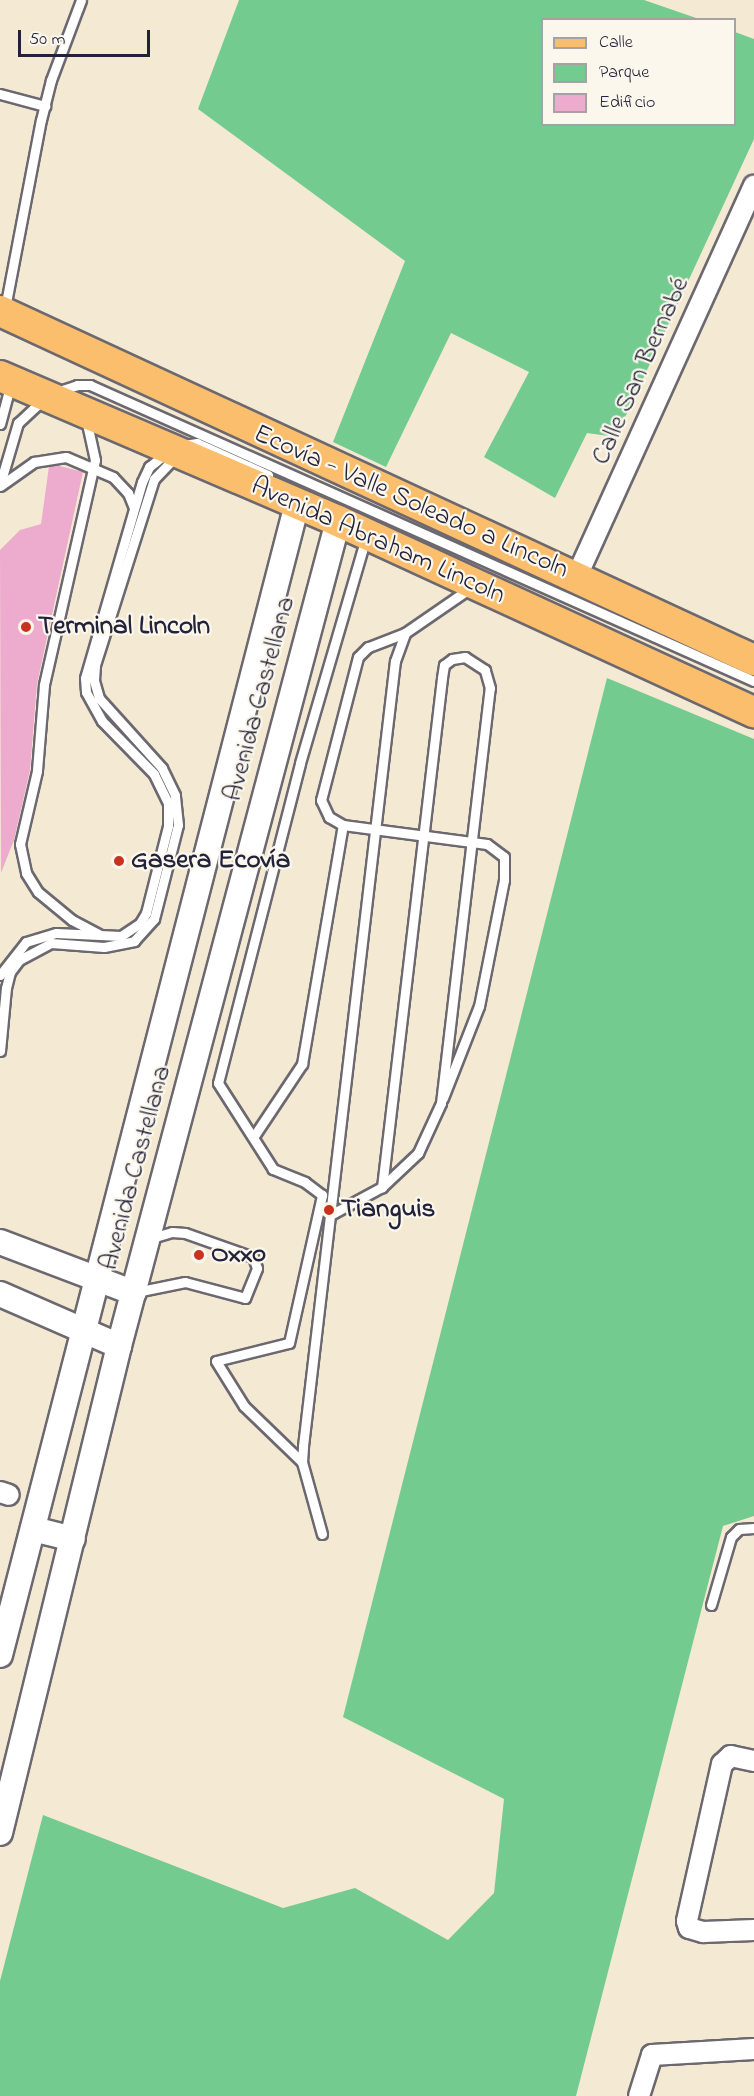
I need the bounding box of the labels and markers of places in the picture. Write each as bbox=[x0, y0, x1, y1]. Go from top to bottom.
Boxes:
place label: Terminal Lincoln bbox=[38, 611, 210, 643]
marker: Terminal Lincoln bbox=[19, 620, 33, 634]
place label: Gasera Ecovía bbox=[131, 845, 290, 877]
marker: Gasera Ecovía bbox=[112, 854, 126, 868]
place label: Tianguis bbox=[341, 1194, 435, 1226]
marker: Tianguis bbox=[322, 1203, 336, 1217]
place label: Oxxo bbox=[211, 1239, 266, 1271]
marker: Oxxo bbox=[192, 1248, 206, 1262]

